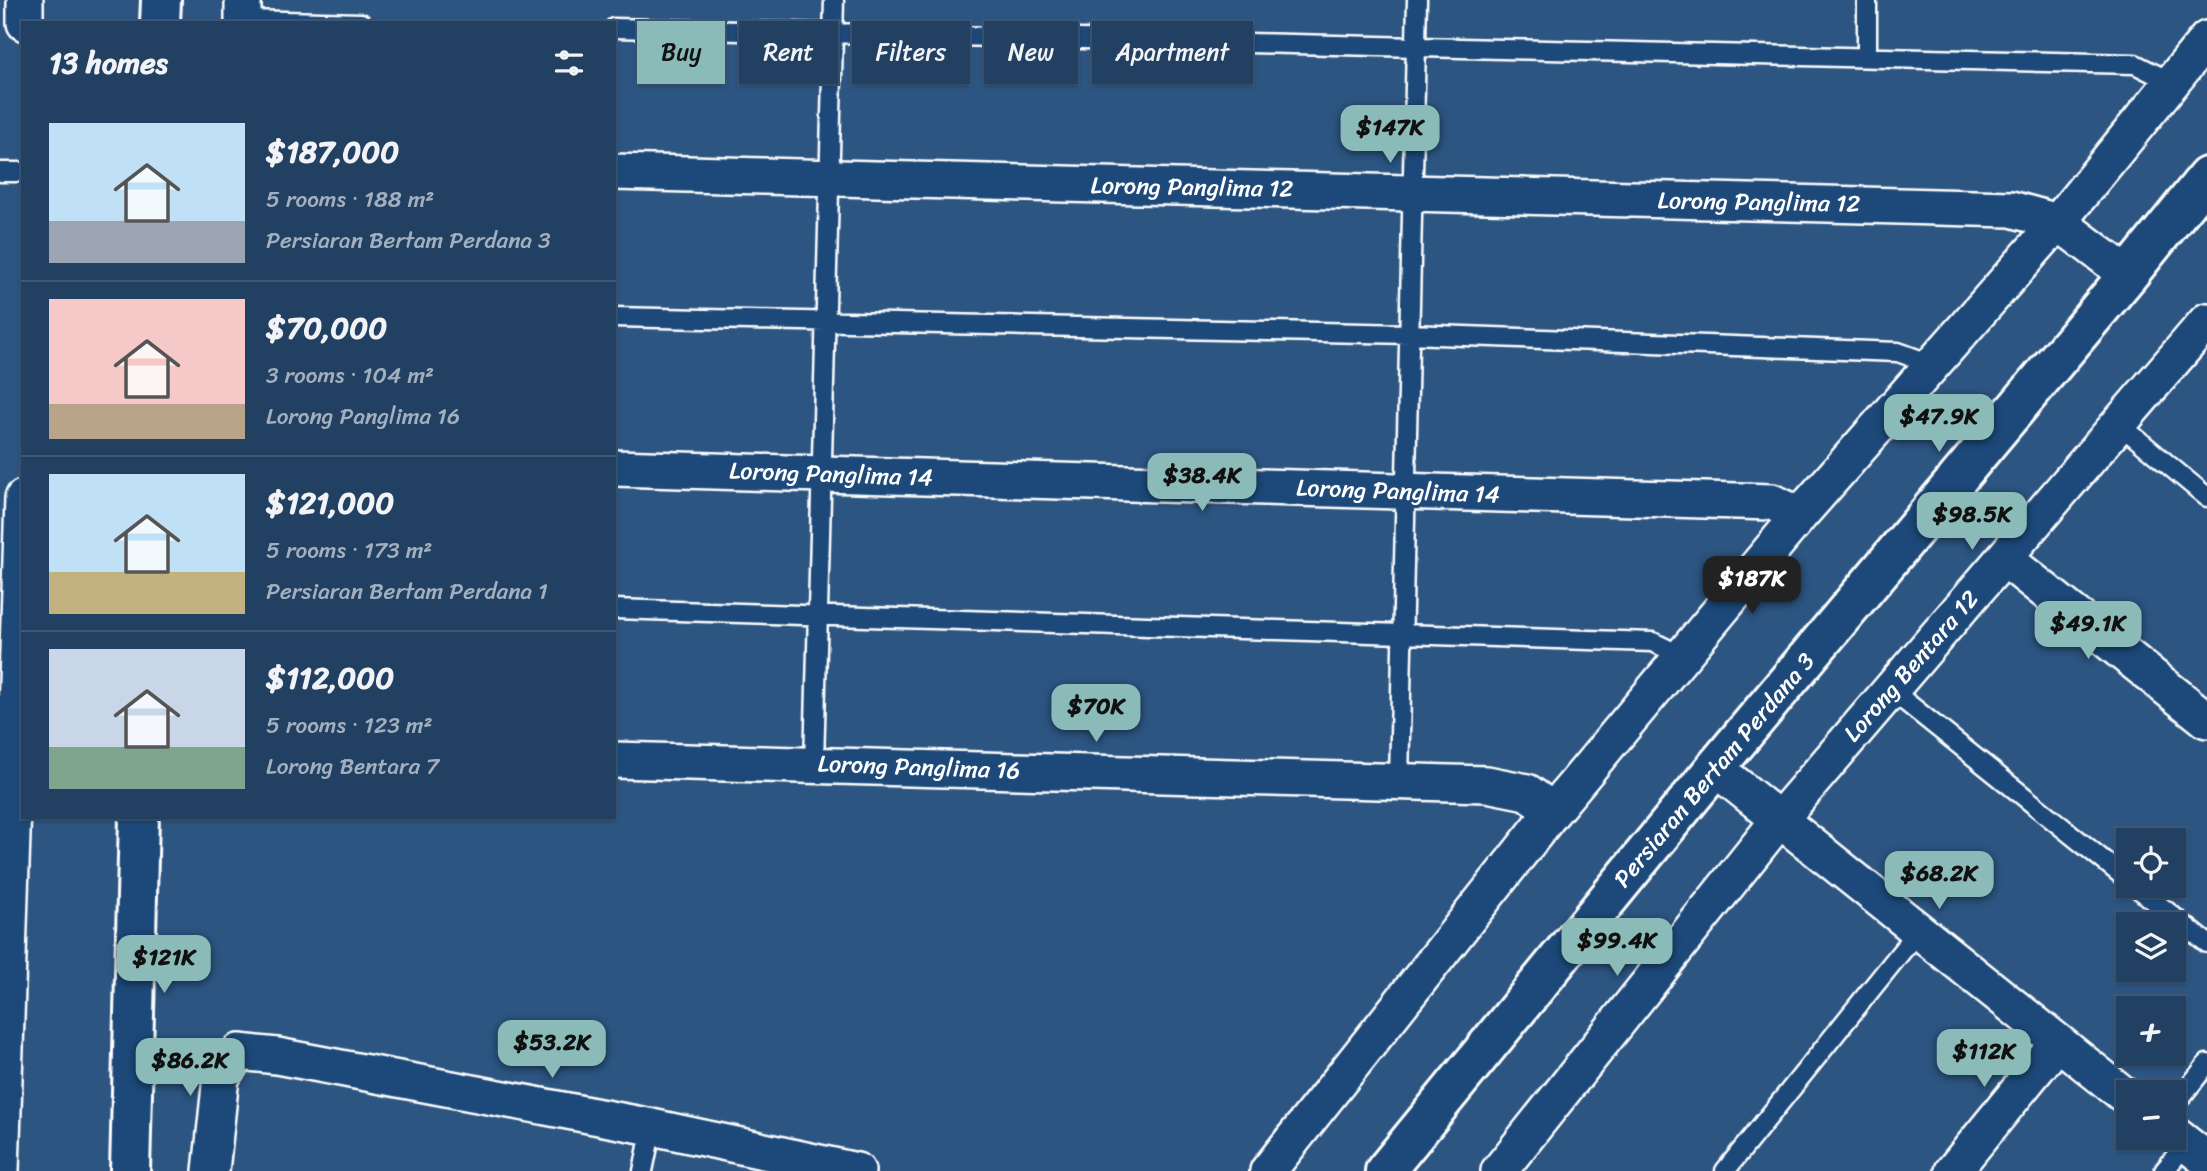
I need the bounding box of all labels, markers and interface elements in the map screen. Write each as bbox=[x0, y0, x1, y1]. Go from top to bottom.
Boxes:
chip: Buy bbox=[637, 21, 725, 84]
chip: Rent bbox=[739, 21, 838, 84]
chip: Filters bbox=[852, 21, 970, 84]
chip: New bbox=[984, 21, 1078, 84]
chip: Apartment bbox=[1092, 21, 1253, 84]
text: 13 homes bbox=[49, 36, 168, 90]
icon: filters bbox=[550, 44, 588, 82]
pin: $147K bbox=[1341, 106, 1439, 165]
text: $147K bbox=[1357, 107, 1423, 148]
text: $187,000 bbox=[266, 125, 399, 179]
icon: home bbox=[105, 151, 189, 235]
street label: Lorong Panglima 12 bbox=[1090, 164, 1294, 210]
text: 5 rooms · 188 m² bbox=[266, 179, 434, 220]
street label: Lorong Panglima 12 bbox=[1657, 179, 1861, 225]
text: Persiaran Bertam Perdana 3 bbox=[266, 220, 551, 261]
text: $70,000 bbox=[266, 301, 387, 355]
icon: home bbox=[105, 327, 189, 411]
text: 3 rooms · 104 m² bbox=[266, 355, 434, 396]
pin: $47.9K bbox=[1882, 394, 1996, 454]
text: Lorong Panglima 16 bbox=[266, 396, 460, 437]
text: $47.9K bbox=[1900, 396, 1978, 437]
street label: Lorong Panglima 14 bbox=[728, 449, 934, 499]
pin: $38.4K bbox=[1145, 454, 1259, 513]
text: $38.4K bbox=[1163, 455, 1241, 496]
street label: Lorong Panglima 14 bbox=[1295, 466, 1501, 516]
text: $121,000 bbox=[266, 476, 394, 530]
pin: $98.5K bbox=[1915, 492, 2029, 552]
text: $98.5K bbox=[1933, 494, 2011, 535]
icon: home bbox=[105, 502, 189, 586]
text: 5 rooms · 173 m² bbox=[266, 530, 432, 571]
pin: $187K bbox=[1703, 556, 1801, 616]
text: $187K bbox=[1719, 558, 1785, 599]
text: Persiaran Bertam Perdana 1 bbox=[266, 571, 548, 612]
street label: Lorong Bentara 12 bbox=[1832, 580, 1990, 752]
pin: $49.1K bbox=[2031, 602, 2145, 661]
text: $49.1K bbox=[2051, 603, 2125, 644]
street label: Persiaran Bertam Perdana 3 bbox=[1602, 643, 1826, 897]
text: $112,000 bbox=[266, 651, 394, 705]
icon: home bbox=[105, 677, 189, 761]
pin: $70K bbox=[1055, 684, 1137, 744]
text: $70K bbox=[1067, 686, 1125, 727]
text: 5 rooms · 123 m² bbox=[266, 705, 433, 746]
street label: Lorong Panglima 16 bbox=[817, 742, 1021, 792]
text: Lorong Bentara 7 bbox=[266, 746, 439, 787]
map controls bbox=[2116, 828, 2186, 1150]
button: locate bbox=[2116, 828, 2186, 898]
pin: $68.2K bbox=[1882, 852, 1996, 911]
text: $68.2K bbox=[1901, 853, 1977, 894]
button: layers bbox=[2116, 912, 2186, 982]
pin: $99.4K bbox=[1560, 918, 1674, 978]
text: $99.4K bbox=[1577, 920, 1657, 961]
pin: $121K bbox=[115, 936, 213, 995]
text: $121K bbox=[133, 937, 195, 978]
button: + bbox=[2116, 996, 2186, 1066]
pin: $53.2K bbox=[495, 1020, 609, 1080]
text: $53.2K bbox=[514, 1022, 590, 1063]
pin: $112K bbox=[1935, 1030, 2033, 1089]
text: $112K bbox=[1953, 1031, 2015, 1072]
pin: $86.2K bbox=[133, 1038, 247, 1098]
text: $86.2K bbox=[152, 1040, 228, 1081]
button: − bbox=[2116, 1080, 2186, 1150]

